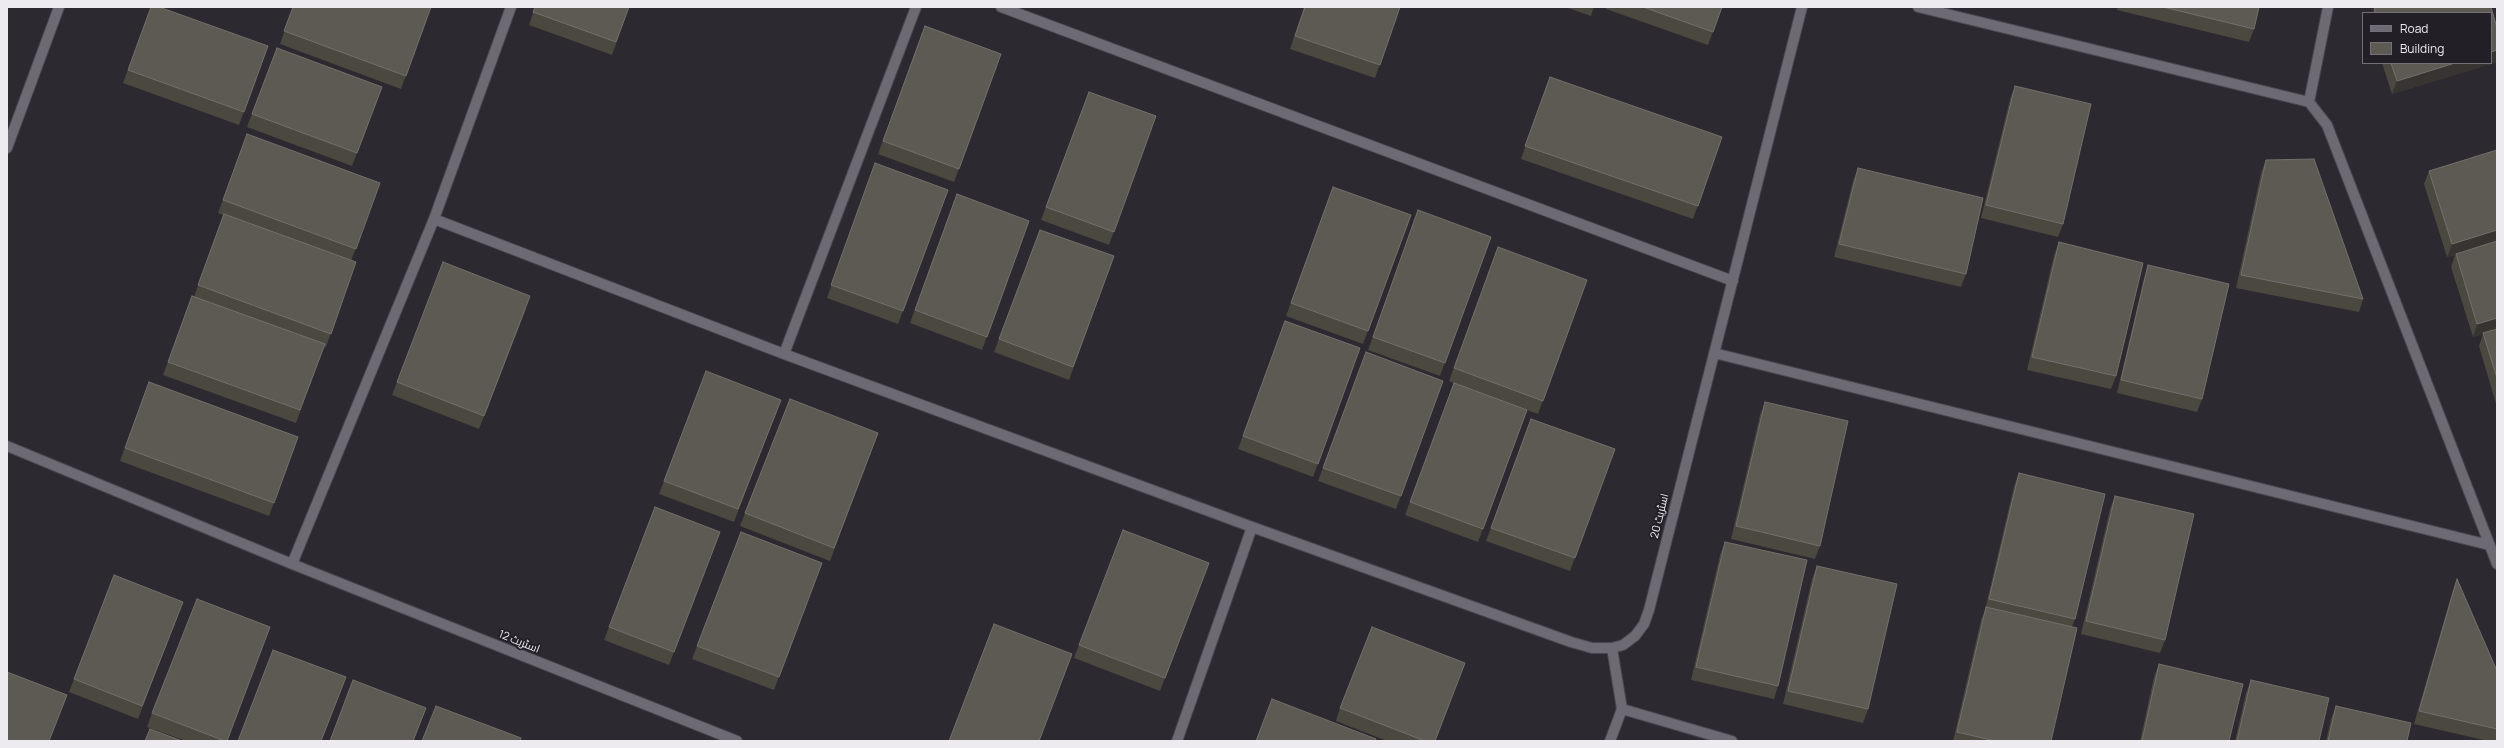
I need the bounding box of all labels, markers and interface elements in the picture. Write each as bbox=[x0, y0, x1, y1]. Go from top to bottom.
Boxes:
legend bbox=[2362, 12, 2492, 64]
text: Road bbox=[2400, 20, 2428, 37]
text: Building bbox=[2400, 40, 2444, 57]
street label: اسٹریٹ 20 bbox=[1648, 492, 1672, 540]
street label: اسٹریٹ 12 bbox=[496, 628, 542, 656]

